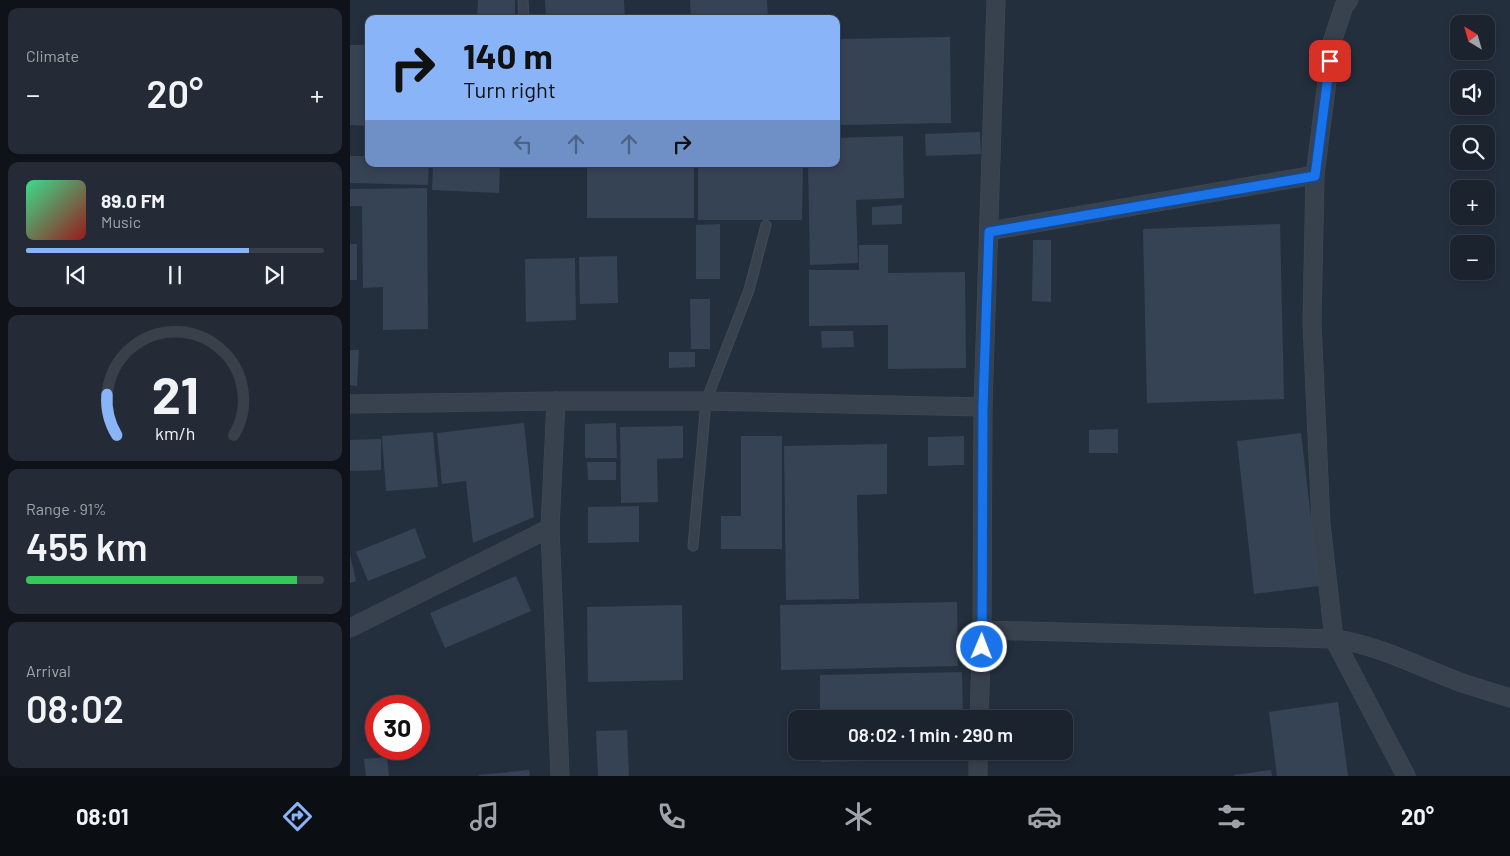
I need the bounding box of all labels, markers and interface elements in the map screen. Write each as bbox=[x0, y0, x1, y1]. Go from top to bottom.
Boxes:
north arrow bbox=[1450, 15, 1495, 60]
map controls bbox=[1450, 15, 1495, 280]
text: 140 m bbox=[463, 34, 553, 76]
icon: right bbox=[380, 35, 445, 100]
pin bbox=[1309, 40, 1351, 82]
text: Climate bbox=[26, 46, 79, 65]
icon: arrive bbox=[1316, 47, 1344, 75]
text: 20° bbox=[147, 70, 203, 116]
button: sound bbox=[1450, 70, 1495, 115]
text: Turn right bbox=[463, 76, 556, 102]
text: − bbox=[26, 77, 40, 111]
text: + bbox=[310, 77, 324, 111]
button: search bbox=[1450, 125, 1495, 170]
icon: left bbox=[509, 130, 537, 158]
icon: ahead bbox=[562, 130, 590, 158]
icon: ahead bbox=[615, 130, 643, 158]
icon: right bbox=[668, 130, 696, 158]
button: + bbox=[1450, 180, 1495, 225]
text: 89.0 FM bbox=[101, 189, 165, 212]
text: Music bbox=[101, 212, 141, 231]
button: − bbox=[1450, 235, 1495, 280]
icon: previous bbox=[62, 261, 90, 289]
icon: pause bbox=[161, 261, 189, 289]
icon: next bbox=[260, 261, 288, 289]
text: 21 bbox=[151, 362, 199, 424]
text: km/h bbox=[155, 422, 195, 444]
text: Range · 91% bbox=[26, 499, 107, 518]
text: 455 km bbox=[26, 523, 147, 569]
position arrow bbox=[955, 620, 1007, 672]
text: Arrival bbox=[26, 661, 71, 680]
text: 08:02 bbox=[26, 685, 124, 731]
speed limit sign: 30 bbox=[365, 695, 430, 760]
text: 08:02 · 1 min · 290 m bbox=[848, 723, 1013, 746]
icon: directions bbox=[280, 799, 315, 834]
icon: music bbox=[467, 799, 502, 834]
icon: phone bbox=[654, 799, 689, 834]
icon: climate bbox=[841, 799, 876, 834]
icon: car bbox=[1027, 799, 1062, 834]
icon: filters bbox=[1214, 799, 1249, 834]
text: 08:01 bbox=[76, 803, 128, 829]
text: 20° bbox=[1401, 803, 1434, 829]

